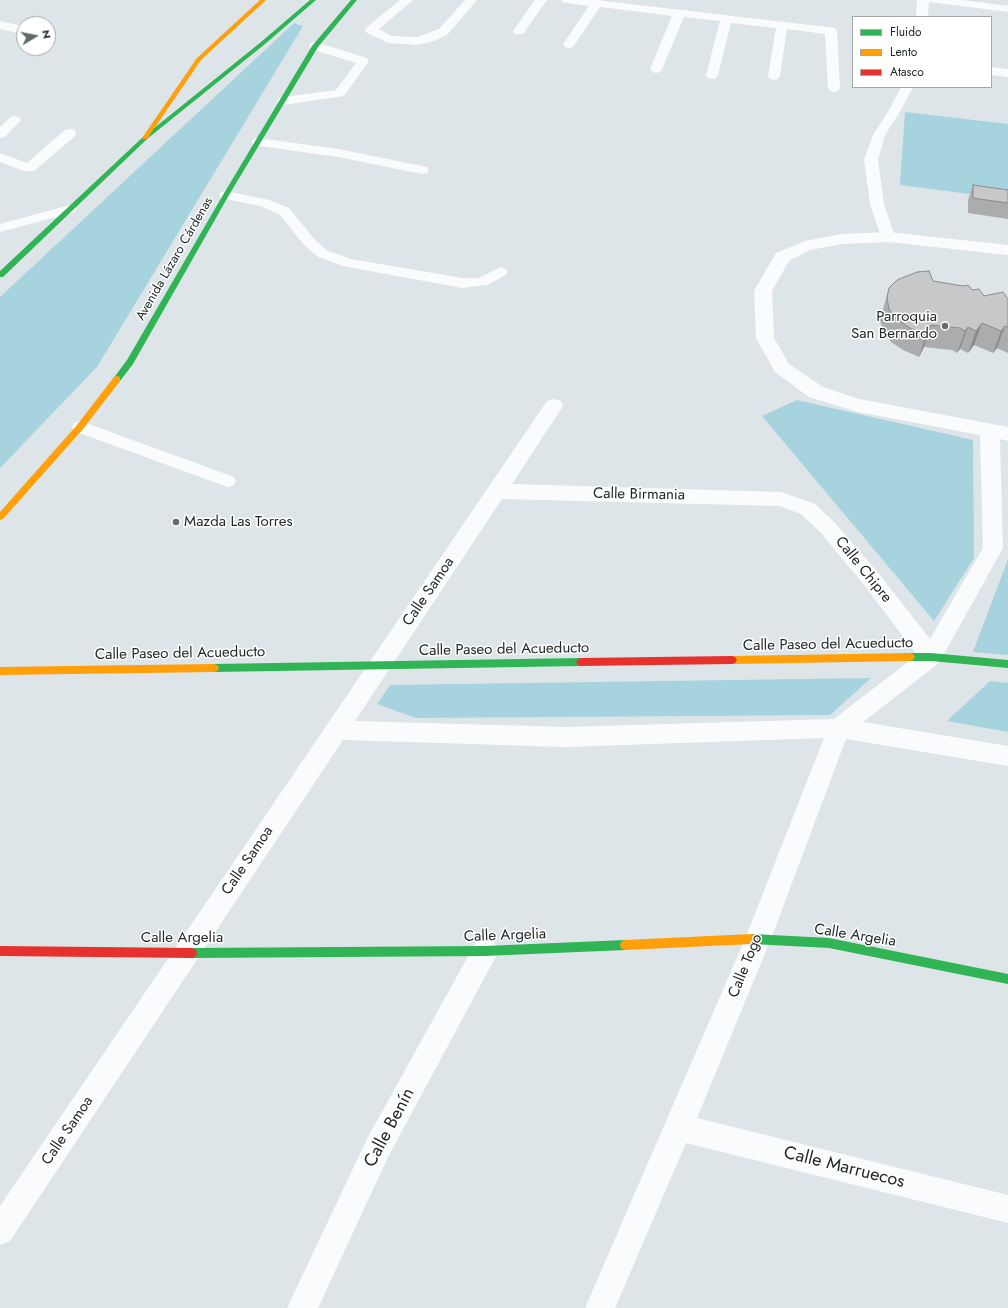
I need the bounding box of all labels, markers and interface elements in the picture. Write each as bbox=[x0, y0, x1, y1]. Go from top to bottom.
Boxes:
north arrow bbox=[16, 16, 56, 56]
legend bbox=[852, 16, 992, 88]
text: Fluido bbox=[890, 23, 922, 41]
text: N bbox=[38, 28, 55, 40]
text: Lento bbox=[890, 43, 917, 61]
text: Atasco bbox=[890, 63, 924, 81]
street label: Avenida Lázaro Cárdenas bbox=[133, 195, 217, 323]
place label: Parroquia San Bernardo bbox=[851, 308, 937, 343]
marker: Parroquia San Bernardo bbox=[940, 321, 950, 331]
street label: Calle Birmania bbox=[593, 485, 685, 505]
place label: Mazda Las Torres bbox=[184, 513, 293, 531]
marker: Mazda Las Torres bbox=[171, 517, 181, 527]
street label: Calle Chipre bbox=[831, 533, 895, 607]
street label: Calle Samoa bbox=[399, 554, 459, 630]
street label: Calle Paseo del Acueducto bbox=[743, 635, 913, 655]
street label: Calle Paseo del Acueducto bbox=[419, 640, 589, 660]
street label: Calle Paseo del Acueducto bbox=[95, 644, 265, 664]
street label: Calle Samoa bbox=[218, 823, 278, 899]
street label: Calle Argelia bbox=[813, 921, 897, 951]
street label: Calle Argelia bbox=[464, 926, 546, 946]
street label: Calle Argelia bbox=[141, 929, 223, 947]
street label: Calle Togo bbox=[725, 932, 767, 1000]
street label: Calle Benín bbox=[360, 1085, 420, 1171]
street label: Calle Samoa bbox=[38, 1093, 98, 1169]
street label: Calle Marruecos bbox=[781, 1143, 907, 1193]

